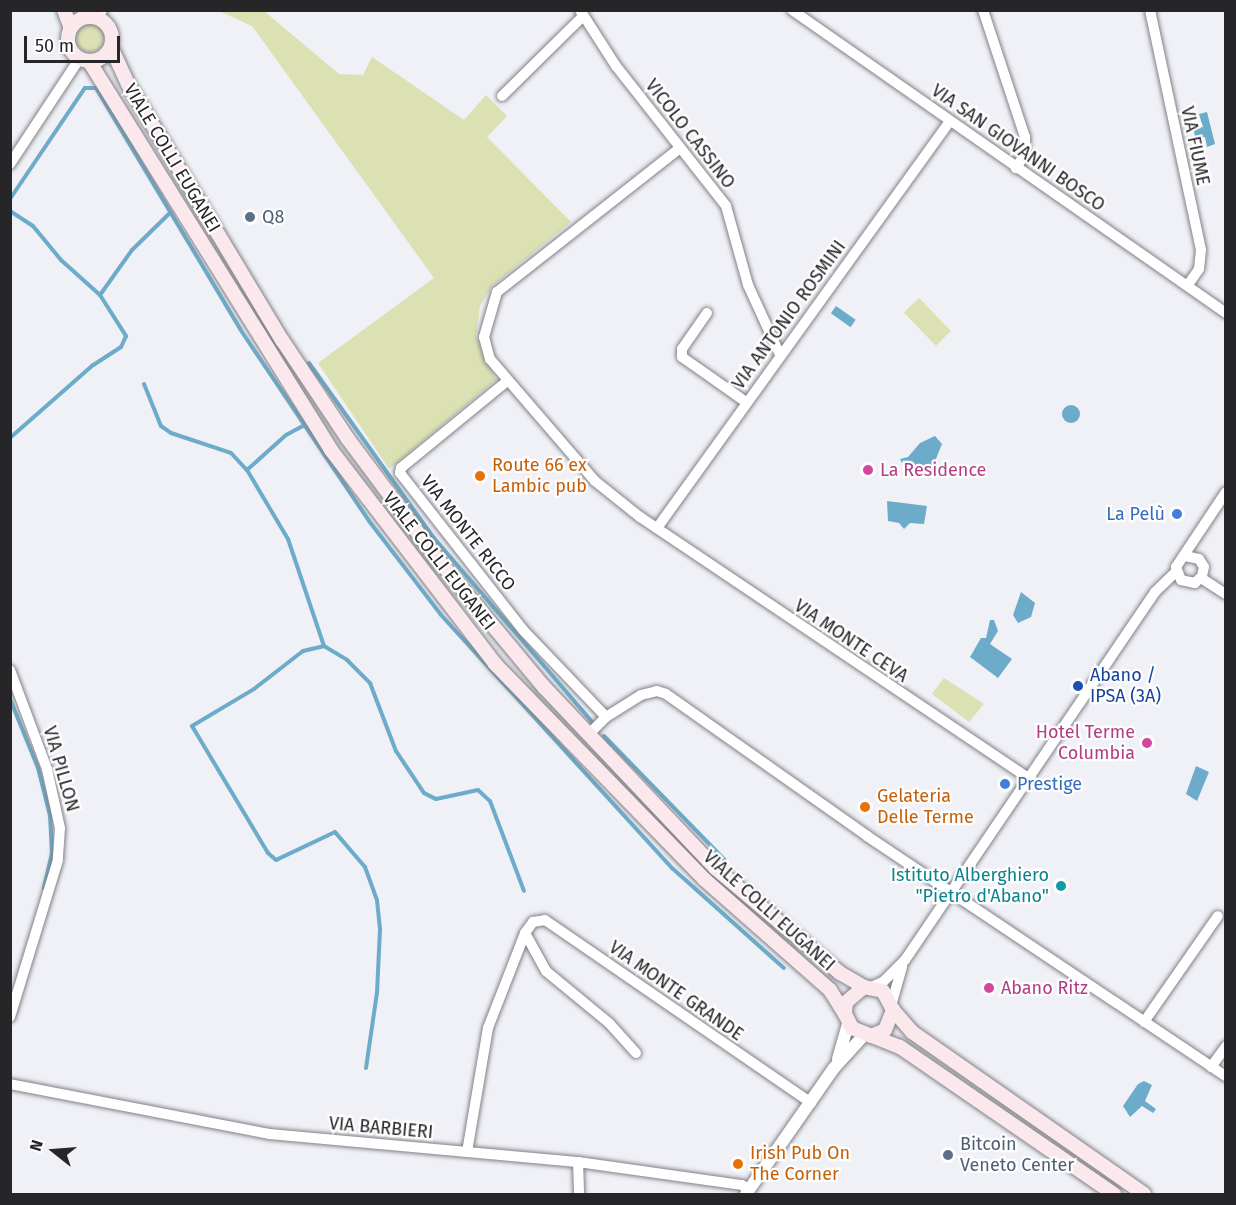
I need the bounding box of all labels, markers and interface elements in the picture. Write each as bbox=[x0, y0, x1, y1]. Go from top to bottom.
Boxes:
scale bar bbox=[27, 24, 123, 62]
text: 50 m bbox=[35, 35, 74, 57]
street label: VICOLO CASSINO bbox=[641, 75, 739, 193]
street label: VIALE COLLI EUGANEI bbox=[119, 80, 225, 236]
street label: VIA SAN GIOVANNI BOSCO bbox=[927, 80, 1109, 216]
street label: VIA FIUME bbox=[1176, 105, 1214, 187]
place label: Q8 bbox=[262, 206, 284, 228]
marker: Q8 bbox=[243, 210, 257, 224]
street label: VIA ANTONIO ROSMINI bbox=[728, 236, 850, 394]
place label: Route 66 ex Lambic pub bbox=[492, 455, 587, 498]
place label: La Residence bbox=[880, 459, 986, 481]
marker: La Residence bbox=[861, 463, 875, 477]
marker: Route 66 ex Lambic pub bbox=[473, 469, 487, 483]
street label: VIA MONTE RICCO bbox=[416, 471, 520, 595]
street label: VIALE COLLI EUGANEI bbox=[378, 488, 500, 634]
place label: La Pelù bbox=[1106, 503, 1165, 525]
marker: La Pelù bbox=[1170, 507, 1184, 521]
street label: VIA MONTE CEVA bbox=[790, 595, 912, 687]
place label: Abano / IPSA (3A) bbox=[1090, 665, 1161, 708]
marker: Abano / IPSA (3A) bbox=[1071, 679, 1085, 693]
place label: Hotel Terme Columbia bbox=[1036, 722, 1135, 764]
street label: VIA PILLON bbox=[38, 724, 84, 814]
marker: Hotel Terme Columbia bbox=[1140, 736, 1154, 750]
place label: Prestige bbox=[1017, 773, 1082, 795]
marker: Prestige bbox=[998, 777, 1012, 791]
place label: Gelateria Delle Terme bbox=[877, 786, 974, 828]
marker: Gelateria Delle Terme bbox=[858, 800, 872, 814]
street label: VIALE COLLI EUGANEI bbox=[699, 846, 839, 976]
place label: Istituto Alberghiero "Pietro d'Abano" bbox=[891, 865, 1049, 908]
marker: Istituto Alberghiero "Pietro d'Abano" bbox=[1054, 879, 1068, 893]
street label: VIA MONTE GRANDE bbox=[605, 937, 747, 1045]
place label: Abano Ritz bbox=[1001, 977, 1088, 999]
marker: Abano Ritz bbox=[982, 981, 996, 995]
street label: VIA BARBIERI bbox=[328, 1113, 434, 1143]
north arrow bbox=[24, 1121, 84, 1181]
place label: Bitcoin Veneto Center bbox=[960, 1134, 1074, 1176]
text: N bbox=[26, 1138, 47, 1153]
place label: Irish Pub On The Corner bbox=[750, 1143, 850, 1186]
marker: Bitcoin Veneto Center bbox=[941, 1148, 955, 1162]
marker: Irish Pub On The Corner bbox=[731, 1157, 745, 1171]

